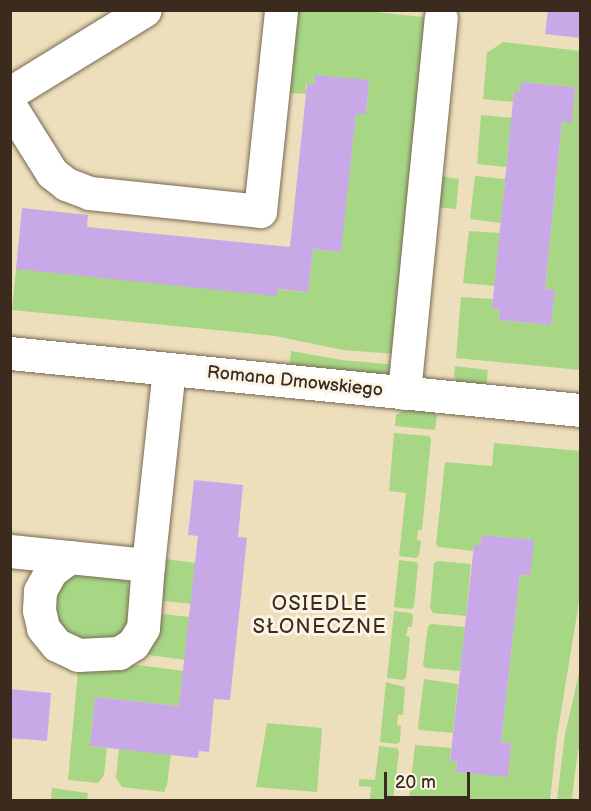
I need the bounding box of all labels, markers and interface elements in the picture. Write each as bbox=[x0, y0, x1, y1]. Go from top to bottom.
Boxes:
street label: Romana Dmowskiego bbox=[206, 362, 384, 402]
district label: OSIEDLE SŁONECZNE bbox=[253, 593, 387, 640]
scale bar bbox=[387, 760, 472, 798]
text: 20 m bbox=[395, 772, 436, 793]

